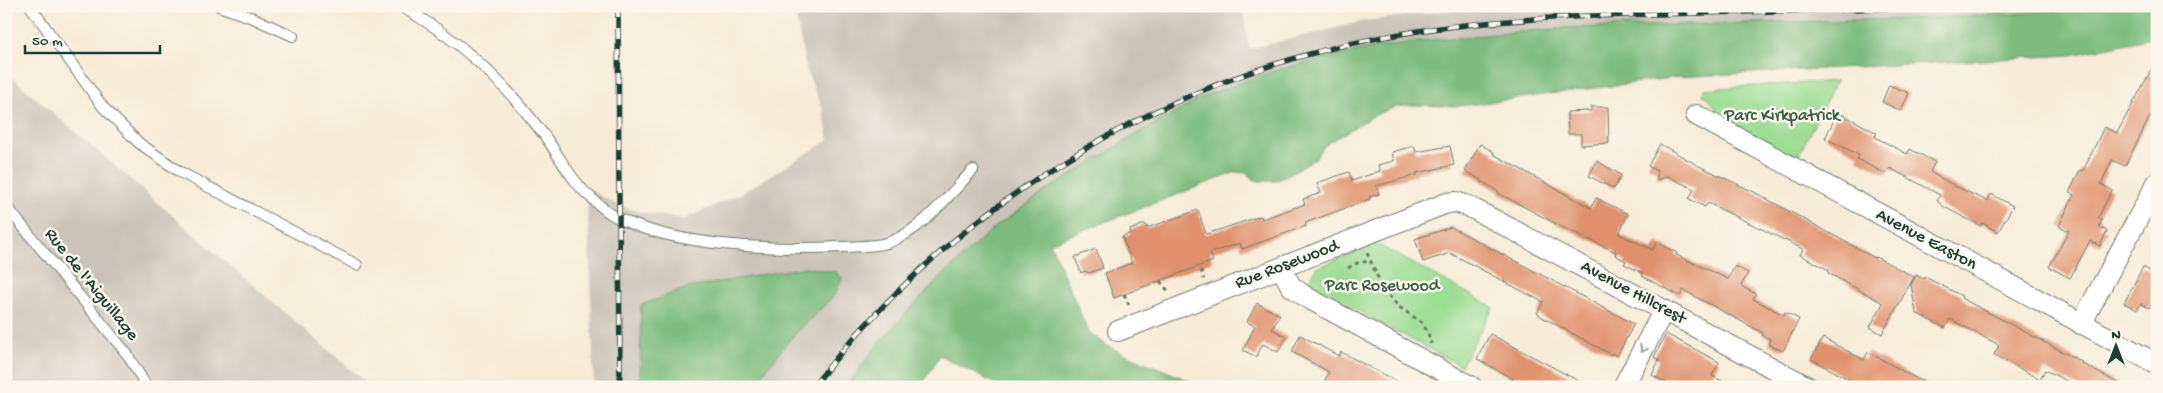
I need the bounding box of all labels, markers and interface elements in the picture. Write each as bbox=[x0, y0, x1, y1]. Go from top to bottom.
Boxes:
scale bar bbox=[25, 22, 160, 54]
text: 50 m bbox=[32, 33, 63, 51]
park label: Parc Kirkpatrick bbox=[1723, 106, 1842, 127]
street label: Avenue Easton bbox=[1872, 205, 1981, 276]
street label: Rue de l'Aiguillage bbox=[39, 225, 143, 346]
street label: Rue Rosewood bbox=[1232, 235, 1343, 294]
street label: Avenue Hillcrest bbox=[1577, 256, 1691, 330]
park label: Parc Rosewood bbox=[1324, 276, 1441, 297]
north arrow bbox=[2090, 320, 2140, 370]
text: N bbox=[2111, 327, 2121, 344]
one-way arrow bbox=[1639, 343, 1649, 352]

